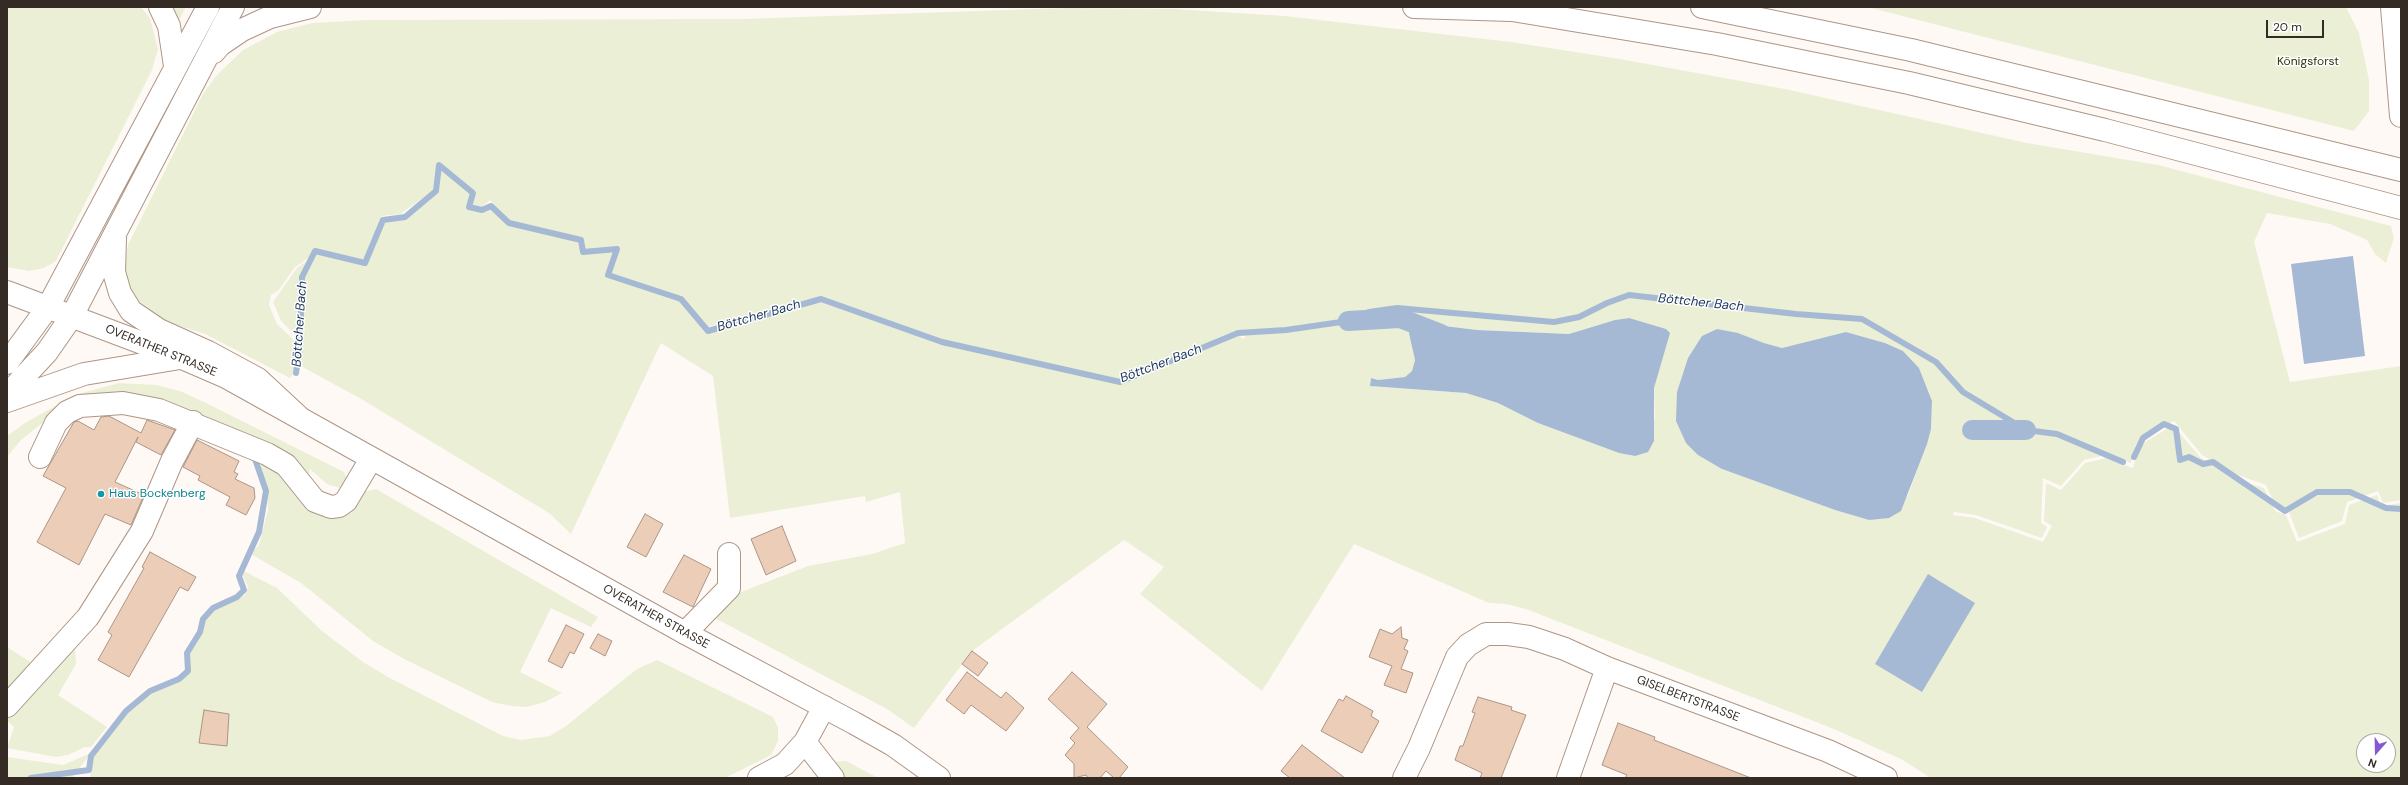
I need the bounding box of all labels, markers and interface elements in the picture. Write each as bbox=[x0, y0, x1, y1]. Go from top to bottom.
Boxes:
scale bar bbox=[2268, 12, 2326, 38]
text: 20 m bbox=[2273, 19, 2302, 35]
park label: Königsforst bbox=[2277, 55, 2339, 69]
water label: Böttcher Bach bbox=[289, 281, 311, 367]
water label: Böttcher Bach bbox=[1657, 291, 1745, 315]
water label: Böttcher Bach bbox=[715, 297, 803, 335]
street label: OVERATHER STRASSE bbox=[103, 322, 219, 380]
water label: Böttcher Bach bbox=[1118, 341, 1204, 387]
place label: Haus Bockenberg bbox=[109, 487, 206, 501]
marker: Haus Bockenberg bbox=[96, 489, 106, 499]
street label: OVERATHER STRASSE bbox=[600, 582, 712, 652]
street label: GISELBERTSTRASSE bbox=[1635, 673, 1741, 725]
north arrow bbox=[2356, 733, 2396, 773]
text: N bbox=[2366, 755, 2378, 771]

